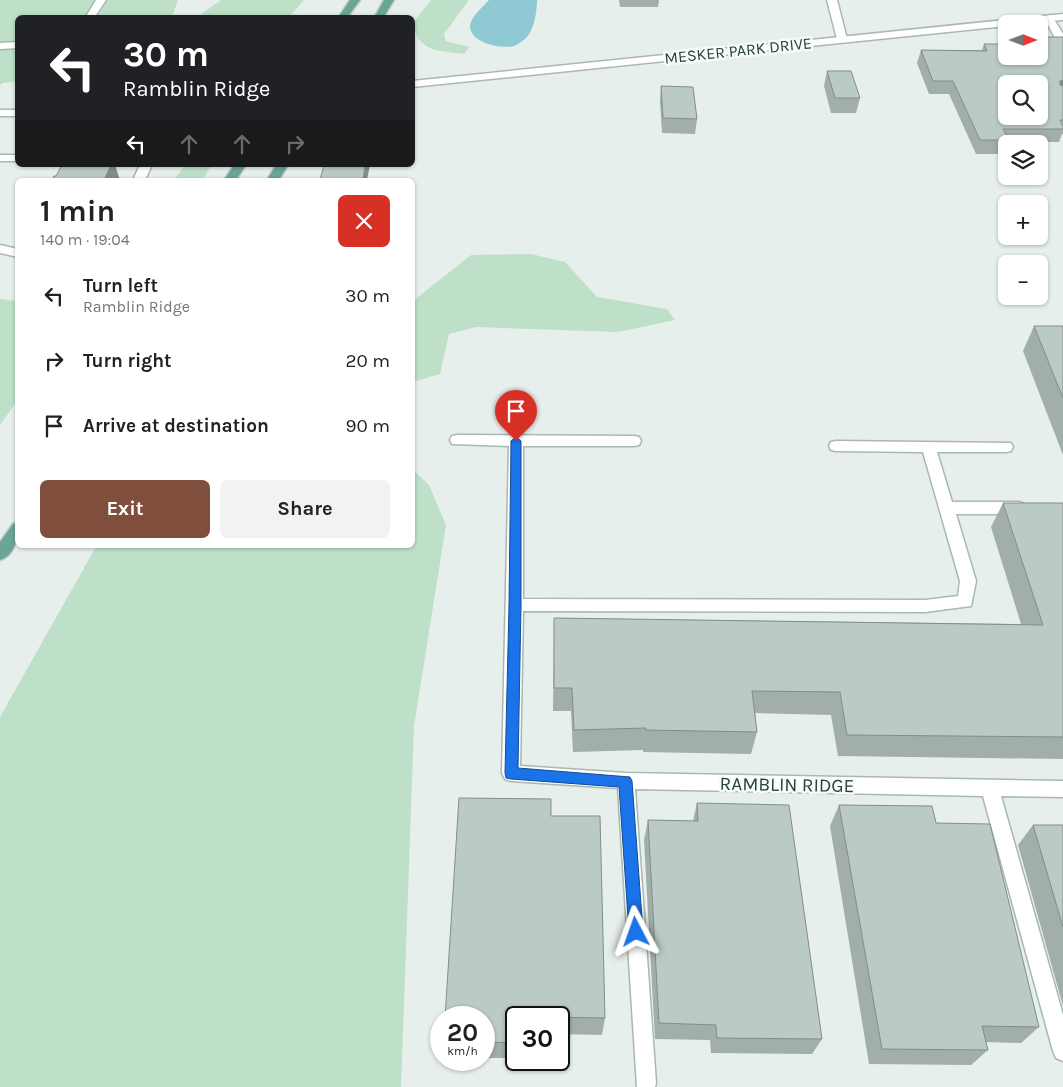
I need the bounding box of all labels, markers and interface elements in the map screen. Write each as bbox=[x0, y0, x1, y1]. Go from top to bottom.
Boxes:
north arrow bbox=[998, 15, 1048, 65]
map controls bbox=[998, 15, 1048, 305]
street label: MESKER PARK DRIVE bbox=[663, 33, 813, 68]
text: 30 m bbox=[123, 34, 209, 75]
icon: left bbox=[40, 35, 105, 100]
button: search bbox=[998, 75, 1048, 125]
text: Ramblin Ridge bbox=[123, 76, 270, 102]
icon: left bbox=[122, 130, 150, 158]
icon: ahead bbox=[175, 130, 203, 158]
icon: ahead bbox=[228, 130, 256, 158]
icon: right bbox=[281, 130, 309, 158]
button: layers bbox=[998, 135, 1048, 185]
text: 1 min bbox=[40, 193, 115, 229]
button: close bbox=[338, 195, 390, 247]
button: + bbox=[998, 195, 1048, 245]
text: 140 m · 19:04 bbox=[40, 230, 130, 249]
button: − bbox=[998, 255, 1048, 305]
text: Turn left bbox=[83, 275, 158, 297]
icon: left bbox=[40, 282, 68, 310]
text: 30 m bbox=[345, 285, 390, 307]
text: Ramblin Ridge bbox=[83, 297, 190, 316]
icon: right bbox=[40, 347, 68, 375]
text: Turn right bbox=[83, 350, 172, 372]
text: 20 m bbox=[345, 350, 390, 372]
pin bbox=[495, 390, 537, 441]
icon: arrive bbox=[502, 397, 530, 425]
icon: arrive bbox=[40, 412, 68, 440]
text: Arrive at destination bbox=[83, 415, 269, 437]
text: 90 m bbox=[345, 415, 390, 437]
button: Exit bbox=[40, 480, 210, 538]
button: Share bbox=[220, 480, 390, 538]
street label: RAMBLIN RIDGE bbox=[720, 773, 854, 797]
position arrow bbox=[609, 905, 661, 957]
speed limit sign: 30 bbox=[505, 1006, 570, 1071]
text: 20 bbox=[447, 1018, 478, 1047]
text: km/h bbox=[447, 1044, 478, 1058]

